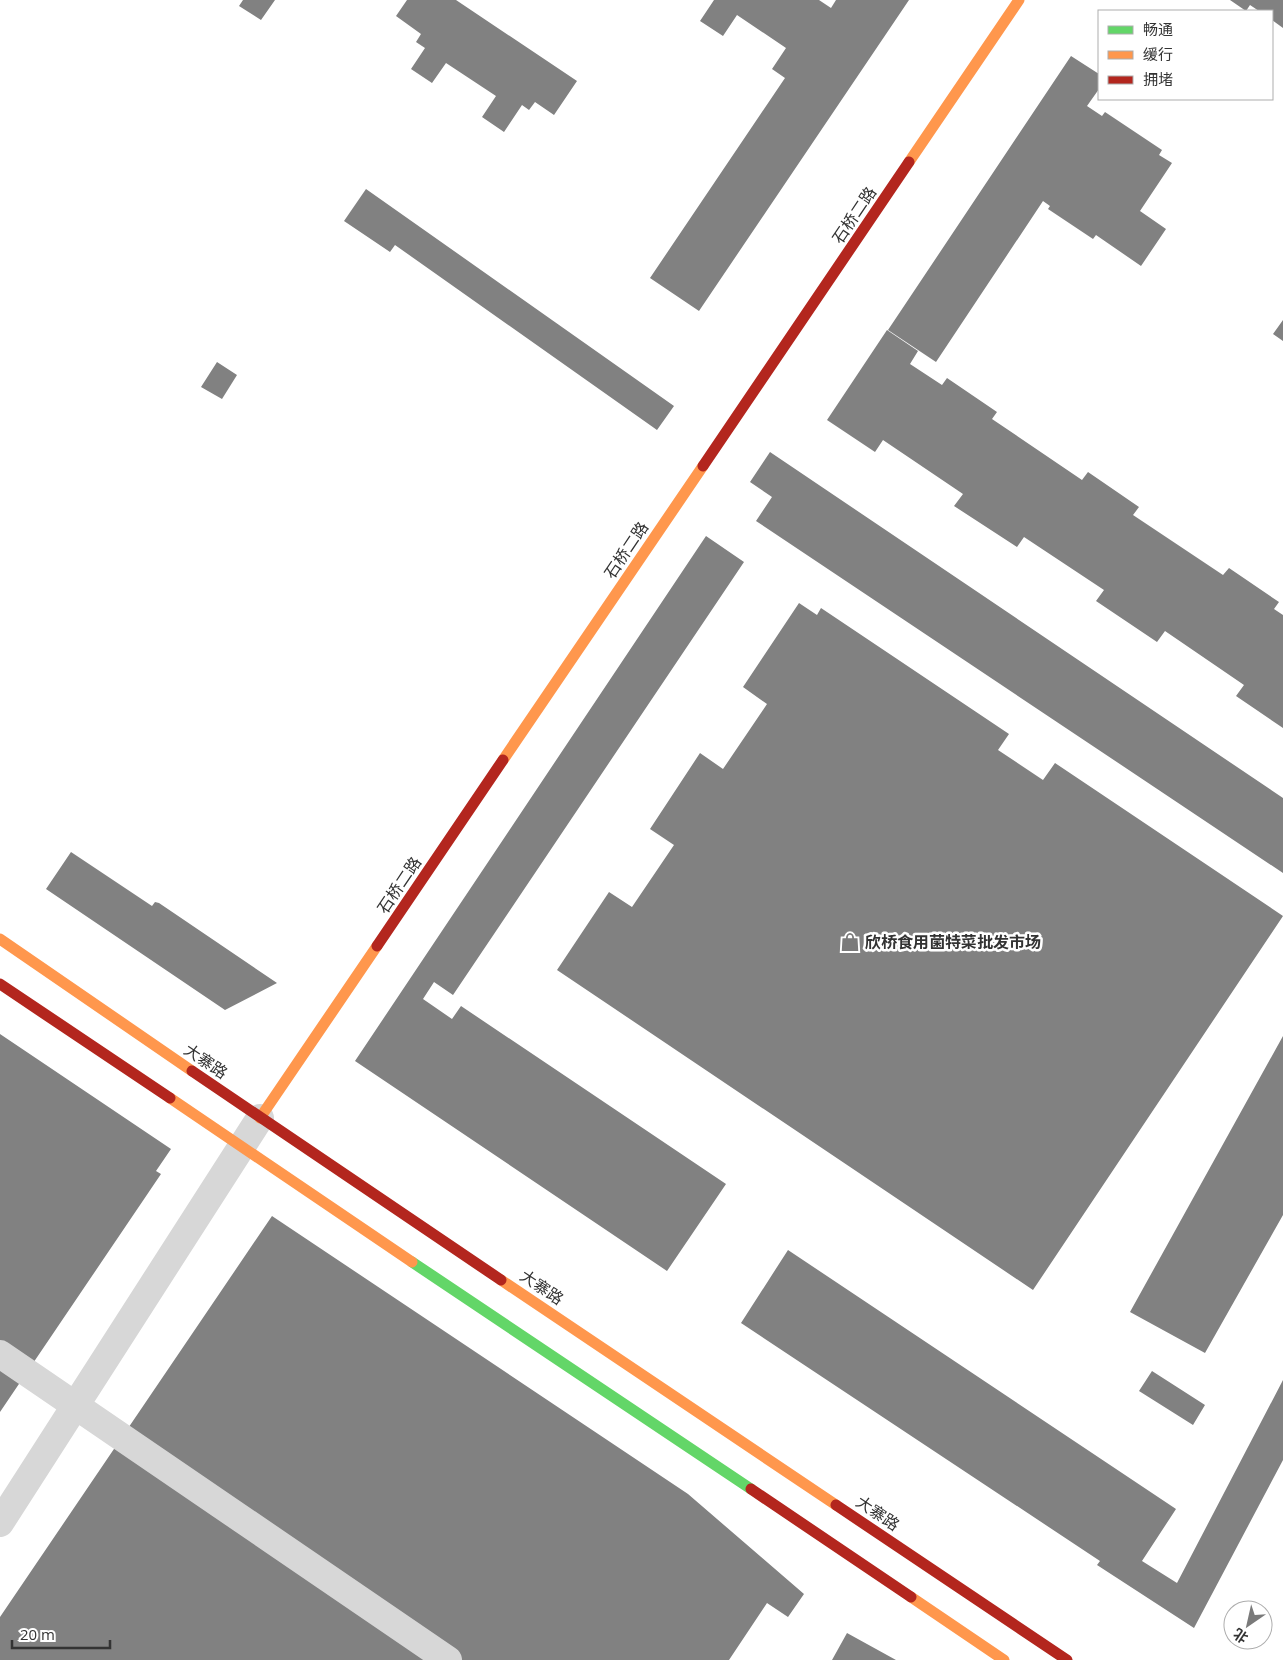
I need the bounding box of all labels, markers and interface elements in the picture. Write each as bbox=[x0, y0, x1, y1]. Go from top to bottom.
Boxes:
legend bbox=[1098, 10, 1273, 100]
text: 畅通 bbox=[1143, 19, 1173, 39]
text: 缓行 bbox=[1143, 44, 1173, 64]
text: 拥堵 bbox=[1143, 69, 1173, 89]
street label: 石桥二路 bbox=[827, 182, 881, 248]
street label: 石桥二路 bbox=[599, 517, 653, 583]
street label: 石桥二路 bbox=[372, 852, 426, 918]
shop icon: 欣桥食用菌特菜批发市场 bbox=[839, 931, 861, 953]
place label: 欣桥食用菌特菜批发市场 bbox=[865, 931, 1041, 953]
street label: 大寨路 bbox=[180, 1038, 232, 1084]
street label: 大寨路 bbox=[516, 1264, 568, 1310]
street label: 大寨路 bbox=[852, 1490, 904, 1536]
north arrow bbox=[1223, 1600, 1273, 1650]
scale bar bbox=[12, 1618, 110, 1650]
text: 20 m bbox=[20, 1624, 55, 1644]
text: 北 bbox=[1229, 1624, 1252, 1648]

